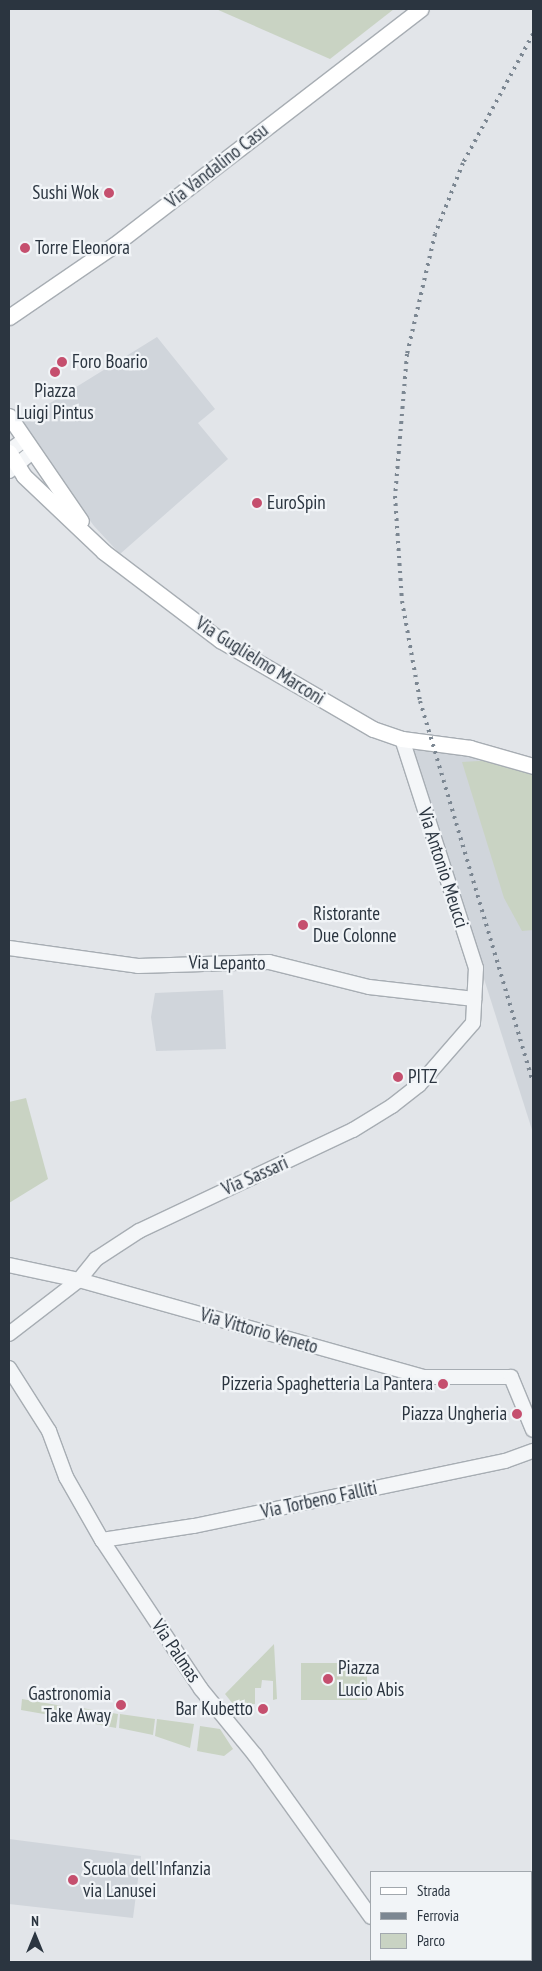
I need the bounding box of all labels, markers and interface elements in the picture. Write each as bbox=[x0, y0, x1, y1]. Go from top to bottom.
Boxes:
street label: Via Vandalino Casu bbox=[161, 119, 273, 213]
place label: Sushi Wok bbox=[32, 182, 99, 204]
marker: Sushi Wok bbox=[103, 187, 115, 199]
place label: Torre Eleonora bbox=[35, 237, 130, 259]
marker: Torre Eleonora bbox=[19, 242, 31, 254]
place label: Foro Boario bbox=[72, 351, 148, 373]
marker: Foro Boario bbox=[56, 356, 68, 368]
marker: Piazza Luigi Pintus bbox=[49, 366, 61, 378]
place label: Piazza Luigi Pintus bbox=[16, 380, 94, 424]
place label: EuroSpin bbox=[267, 492, 326, 514]
marker: EuroSpin bbox=[251, 497, 263, 509]
street label: Via Guglielmo Marconi bbox=[191, 612, 329, 710]
street label: Via Antonio Meucci bbox=[413, 805, 473, 931]
place label: Ristorante Due Colonne bbox=[313, 903, 397, 947]
marker: Ristorante Due Colonne bbox=[297, 919, 309, 931]
street label: Via Lepanto bbox=[188, 951, 266, 975]
place label: PITZ bbox=[408, 1066, 437, 1088]
marker: PITZ bbox=[392, 1071, 404, 1083]
street label: Via Sassari bbox=[218, 1151, 292, 1201]
street label: Via Vittorio Veneto bbox=[197, 1303, 321, 1359]
place label: Pizzeria Spaghetteria La Pantera bbox=[222, 1373, 433, 1395]
marker: Pizzeria Spaghetteria La Pantera bbox=[437, 1378, 449, 1390]
place label: Piazza Ungheria bbox=[402, 1403, 507, 1425]
marker: Piazza Ungheria bbox=[511, 1408, 523, 1420]
street label: Via Torbeno Falliti bbox=[258, 1476, 380, 1524]
street label: Via Palmas bbox=[147, 1615, 205, 1687]
place label: Piazza Lucio Abis bbox=[338, 1657, 405, 1701]
marker: Piazza Lucio Abis bbox=[322, 1673, 334, 1685]
place label: Gastronomia Take Away bbox=[28, 1683, 111, 1727]
place label: Bar Kubetto bbox=[175, 1698, 253, 1720]
marker: Gastronomia Take Away bbox=[115, 1699, 127, 1711]
marker: Bar Kubetto bbox=[257, 1703, 269, 1715]
place label: Scuola dell'Infanzia via Lanusei bbox=[83, 1858, 211, 1902]
legend bbox=[370, 1871, 532, 1961]
marker: Scuola dell'Infanzia via Lanusei bbox=[67, 1874, 79, 1886]
text: Strada bbox=[417, 1881, 450, 1900]
text: Ferrovia bbox=[417, 1906, 459, 1925]
north arrow bbox=[10, 1911, 60, 1961]
text: N bbox=[31, 1912, 39, 1930]
text: Parco bbox=[417, 1931, 445, 1950]

